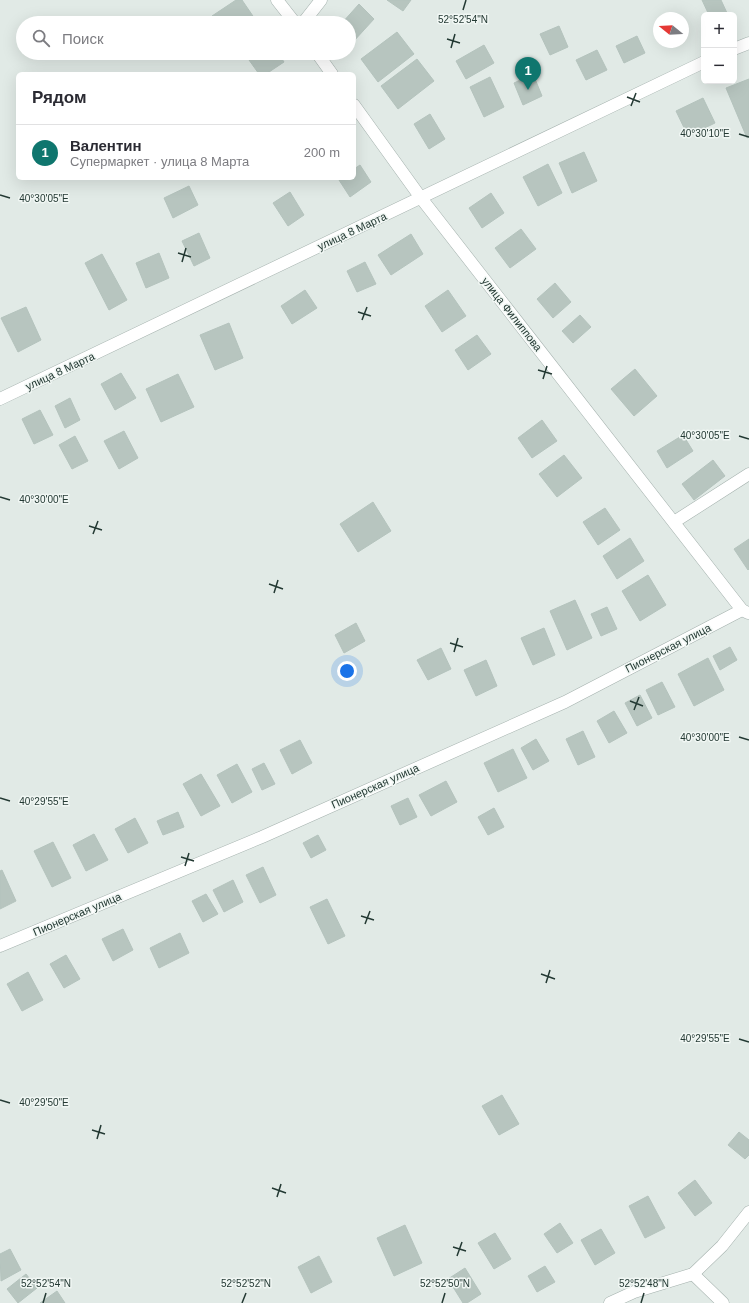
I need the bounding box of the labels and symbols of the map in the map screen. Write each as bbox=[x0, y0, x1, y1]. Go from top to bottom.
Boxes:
north arrow bbox=[653, 12, 689, 48]
text: 52°52'54"N bbox=[438, 14, 488, 25]
pin: 1 bbox=[515, 57, 541, 90]
text: 40°30'10"E bbox=[680, 128, 730, 139]
text: 40°30'05"E bbox=[19, 193, 69, 204]
street label: улица 8 Марта bbox=[316, 209, 389, 252]
street label: улица Филиппова bbox=[479, 275, 545, 354]
street label: улица 8 Марта bbox=[24, 349, 97, 392]
text: 40°30'05"E bbox=[680, 430, 730, 441]
text: 40°30'00"E bbox=[19, 494, 69, 505]
street label: Пионерская улица bbox=[623, 621, 714, 675]
your location bbox=[337, 661, 357, 681]
text: 40°30'00"E bbox=[680, 732, 730, 743]
street label: Пионерская улица bbox=[329, 761, 421, 811]
text: 40°29'55"E bbox=[19, 796, 69, 807]
street label: Пионерская улица bbox=[31, 890, 124, 938]
text: 40°29'55"E bbox=[680, 1033, 730, 1044]
text: 40°29'50"E bbox=[19, 1097, 69, 1108]
text: 52°52'54"N bbox=[21, 1278, 71, 1289]
text: 52°52'52"N bbox=[221, 1278, 271, 1289]
text: 52°52'50"N bbox=[420, 1278, 470, 1289]
text: 52°52'48"N bbox=[619, 1278, 669, 1289]

